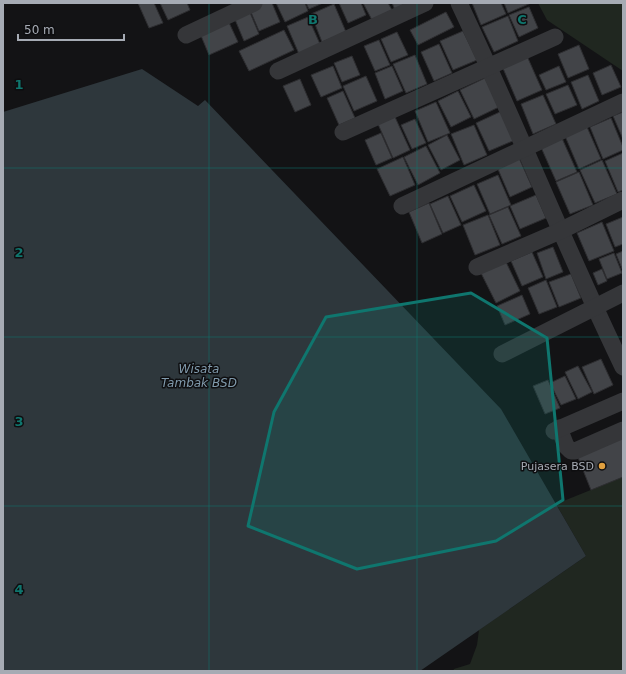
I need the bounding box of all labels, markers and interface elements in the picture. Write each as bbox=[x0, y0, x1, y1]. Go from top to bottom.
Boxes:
text: B bbox=[308, 12, 318, 27]
text: C bbox=[517, 12, 527, 27]
scale bar bbox=[18, 16, 124, 42]
text: 50 m bbox=[24, 23, 55, 37]
text: 1 bbox=[14, 77, 24, 92]
text: 2 bbox=[14, 245, 24, 260]
water label: Wisata Tambak BSD bbox=[161, 362, 237, 390]
text: 3 bbox=[14, 414, 24, 429]
place label: Pujasera BSD bbox=[521, 460, 594, 473]
marker: Pujasera BSD bbox=[597, 461, 607, 471]
text: 4 bbox=[14, 582, 24, 597]

